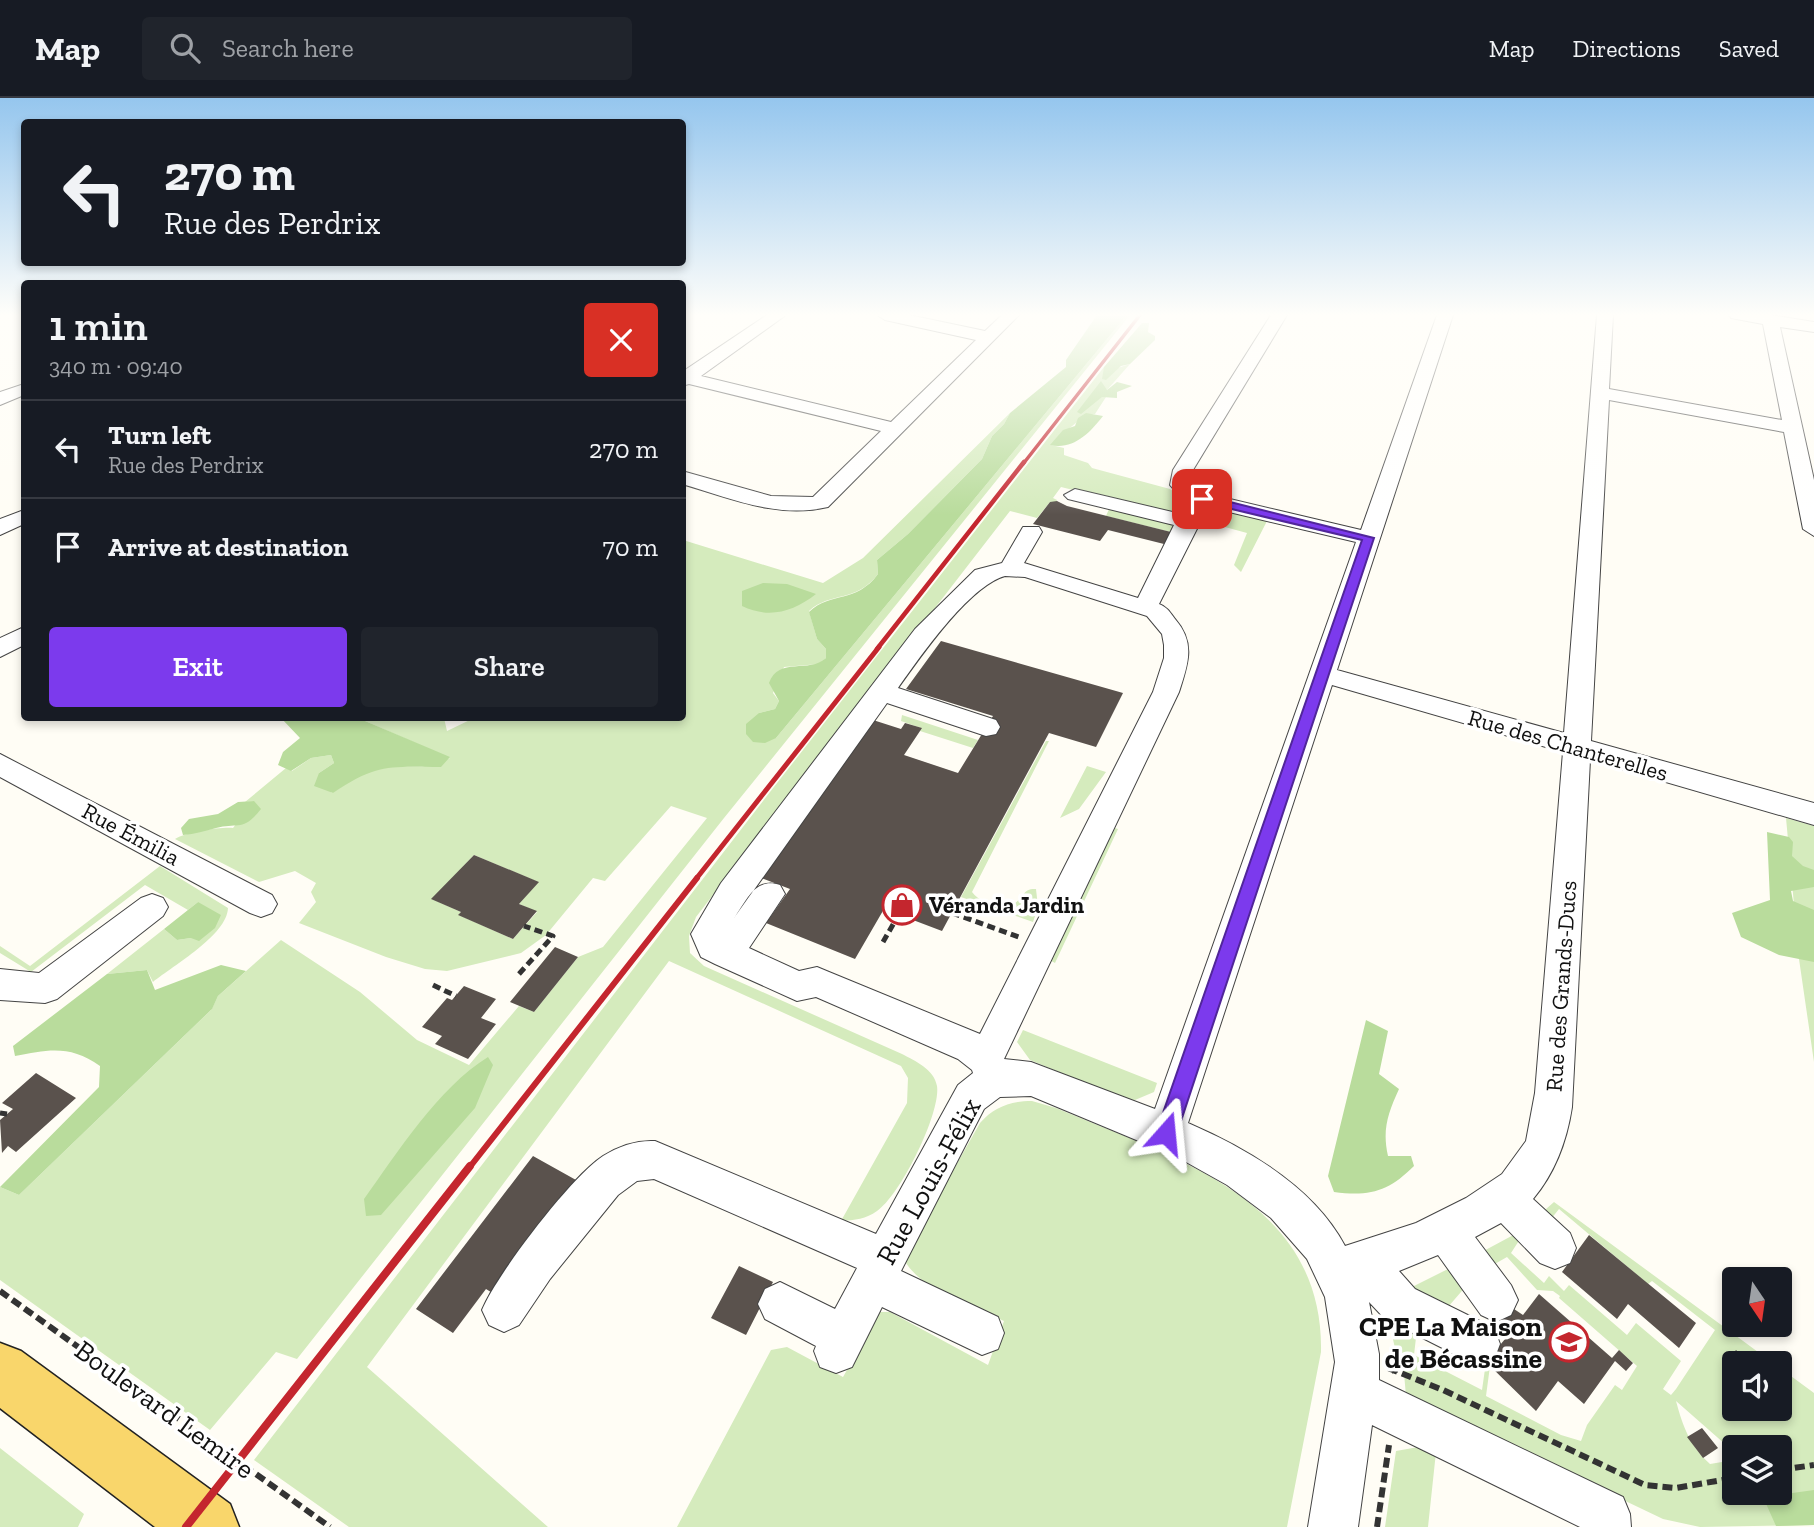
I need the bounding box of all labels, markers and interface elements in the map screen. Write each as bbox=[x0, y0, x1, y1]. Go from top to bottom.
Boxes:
search box bbox=[142, 17, 632, 80]
text: Map bbox=[35, 29, 100, 68]
icon: search bbox=[166, 29, 204, 67]
text: Search here bbox=[222, 32, 354, 64]
text: Map bbox=[1489, 34, 1535, 63]
text: Directions bbox=[1573, 34, 1681, 63]
text: Saved bbox=[1719, 34, 1779, 63]
text: 270 m bbox=[164, 144, 295, 203]
icon: left bbox=[49, 147, 140, 238]
text: Rue des Perdrix bbox=[164, 204, 380, 242]
text: 1 min bbox=[49, 300, 148, 351]
button: close bbox=[584, 303, 658, 377]
text: 340 m · 09:40 bbox=[49, 352, 183, 380]
text: Turn left bbox=[108, 419, 211, 451]
icon: left bbox=[49, 430, 87, 468]
text: 270 m bbox=[589, 433, 658, 465]
text: Rue des Perdrix bbox=[108, 451, 264, 479]
pin bbox=[1172, 469, 1232, 529]
icon: arrive bbox=[1183, 480, 1221, 518]
icon: arrive bbox=[49, 528, 87, 566]
text: Arrive at destination bbox=[108, 531, 348, 563]
text: 70 m bbox=[602, 531, 658, 563]
button: Exit bbox=[49, 627, 347, 707]
button: Share bbox=[361, 627, 658, 707]
street label: Rue des Chanterelles bbox=[1465, 703, 1671, 787]
street label: Rue Émilia bbox=[77, 797, 185, 871]
street label: Rue des Grands-Ducs bbox=[1540, 879, 1582, 1093]
shop icon: Véranda Jardin bbox=[881, 884, 923, 926]
place label: Véranda Jardin bbox=[929, 891, 1084, 919]
street label: Rue Louis-Félix bbox=[869, 1092, 988, 1270]
position arrow bbox=[1129, 1096, 1203, 1170]
north arrow bbox=[1722, 1267, 1792, 1337]
map controls bbox=[1722, 1267, 1792, 1505]
place label: CPE La Maison de Bécassine bbox=[1359, 1310, 1542, 1375]
school or university icon: CPE La Maison de Bécassine bbox=[1548, 1321, 1590, 1363]
street label: Boulevard Lemire bbox=[69, 1333, 261, 1486]
button: sound bbox=[1722, 1351, 1792, 1421]
button: layers bbox=[1722, 1435, 1792, 1505]

